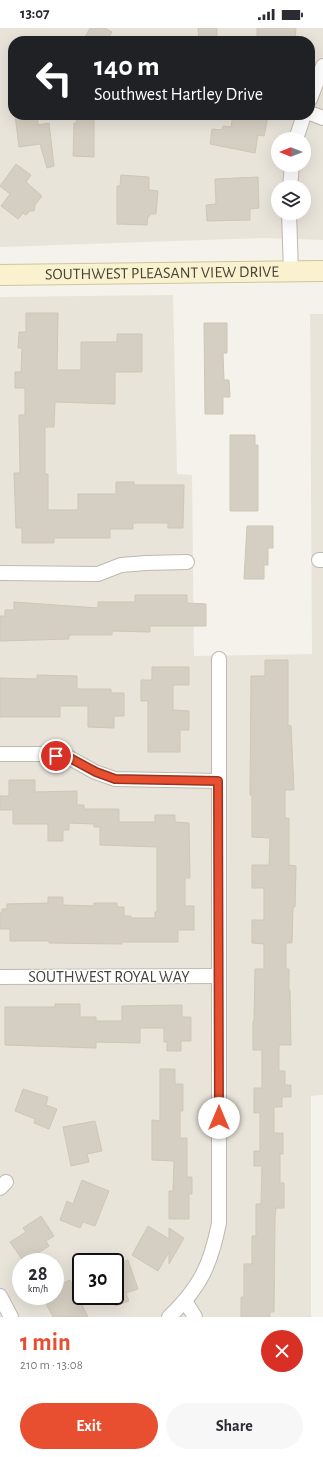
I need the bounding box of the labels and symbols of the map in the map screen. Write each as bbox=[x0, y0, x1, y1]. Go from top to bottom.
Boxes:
north arrow bbox=[271, 132, 311, 172]
street label: SOUTHWEST PLEASANT VIEW DRIVE bbox=[45, 264, 279, 282]
pin bbox=[39, 739, 73, 773]
street label: SOUTHWEST ROYAL WAY bbox=[28, 969, 190, 985]
position arrow bbox=[198, 1097, 240, 1139]
speed limit sign: 30 bbox=[72, 1253, 124, 1305]

